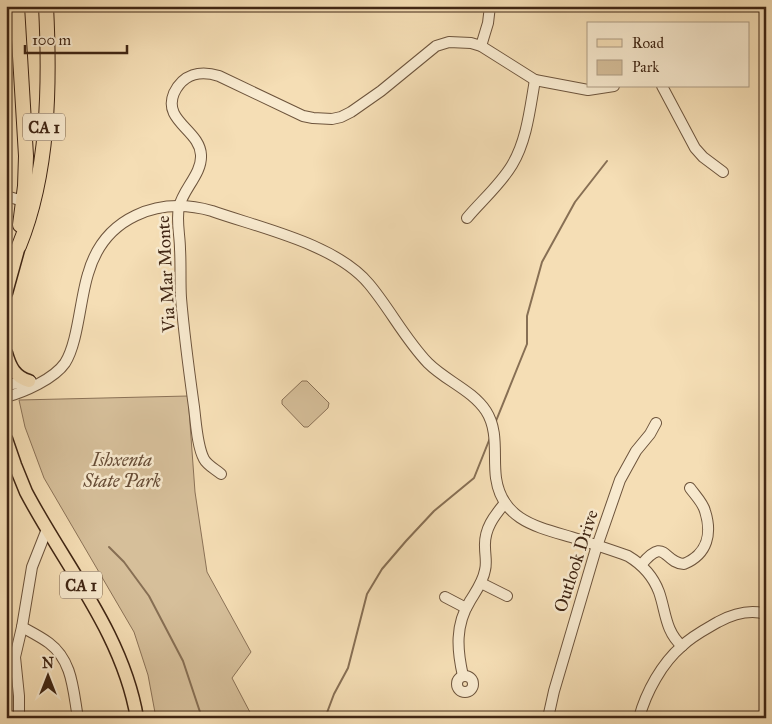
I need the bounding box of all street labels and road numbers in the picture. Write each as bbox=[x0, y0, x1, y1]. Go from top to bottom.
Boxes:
road number: CA 1 bbox=[23, 114, 65, 140]
street label: Via Mar Monte bbox=[152, 215, 180, 334]
street label: Outlook Drive bbox=[549, 507, 603, 615]
road number: CA 1 bbox=[60, 572, 102, 598]

